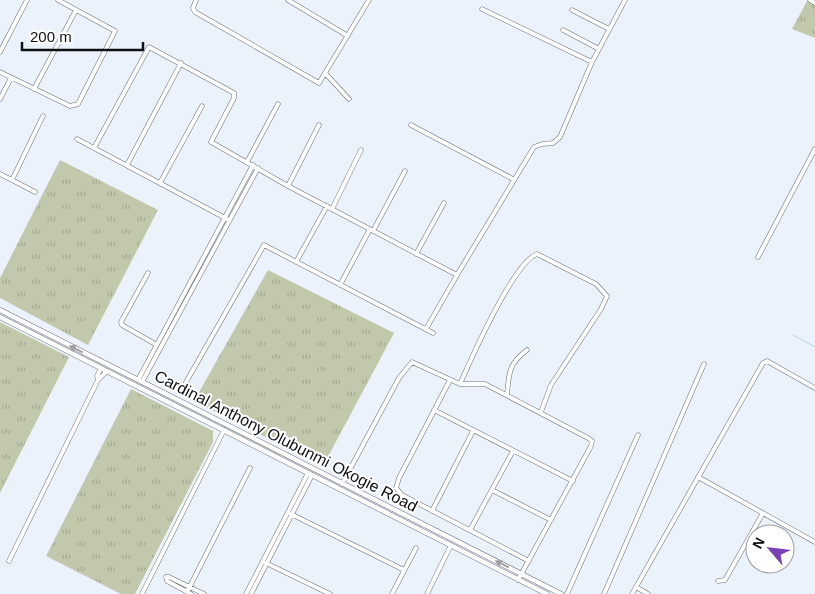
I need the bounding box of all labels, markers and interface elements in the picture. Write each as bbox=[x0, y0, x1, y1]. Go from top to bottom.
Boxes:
scale bar bbox=[22, 20, 144, 52]
text: 200 m bbox=[30, 28, 72, 45]
one-way arrow bbox=[68, 345, 83, 353]
street label: Cardinal Anthony Olubunmi Okogie Road bbox=[152, 367, 420, 515]
north arrow bbox=[745, 524, 795, 574]
text: N bbox=[749, 535, 768, 551]
one-way arrow bbox=[495, 560, 509, 568]

